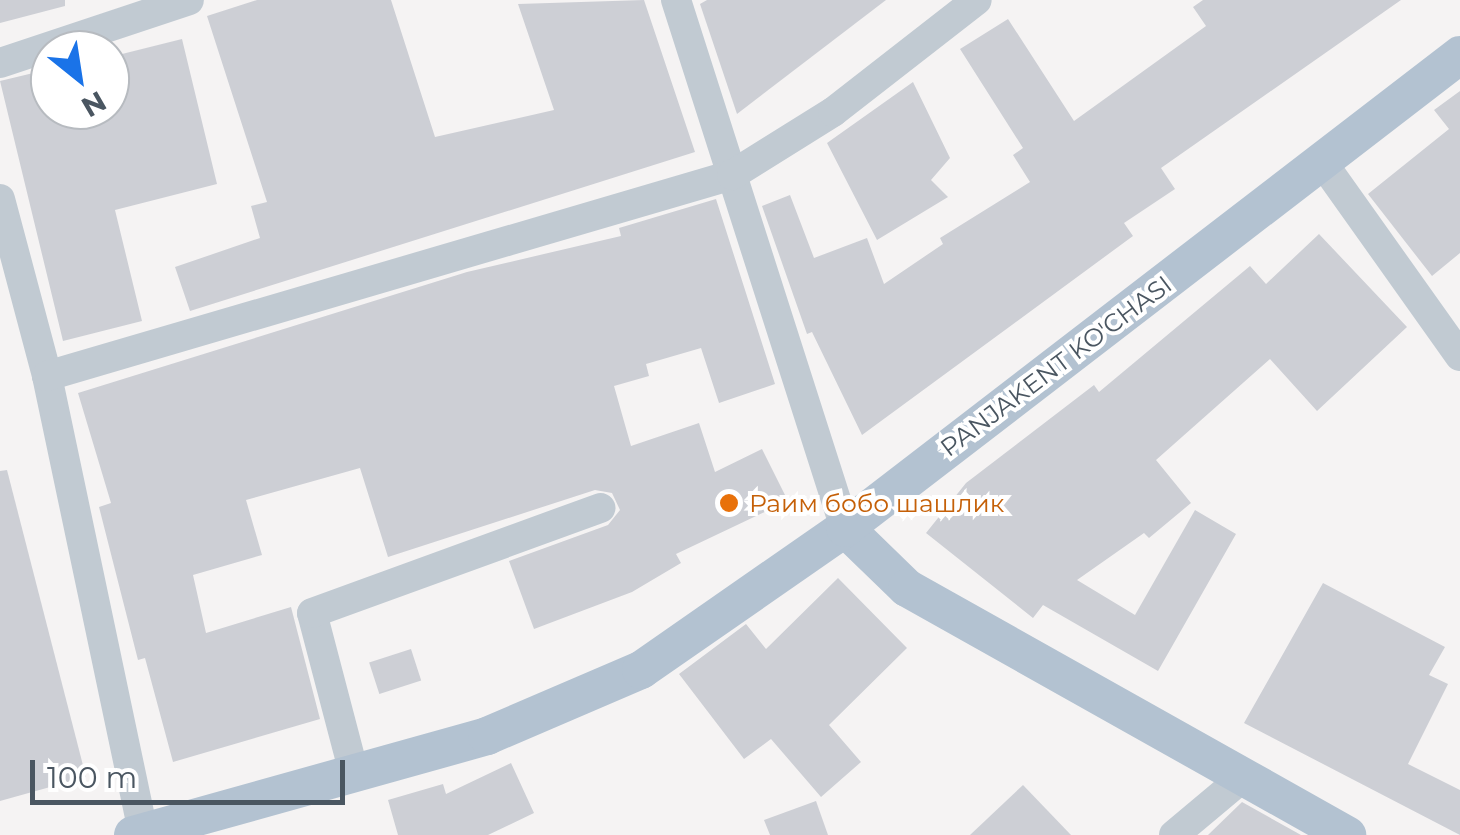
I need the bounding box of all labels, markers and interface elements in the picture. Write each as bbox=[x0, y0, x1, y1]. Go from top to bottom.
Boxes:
north arrow bbox=[30, 30, 130, 130]
text: N bbox=[76, 84, 112, 125]
street label: PANJAKENT KO'CHASI bbox=[934, 269, 1178, 463]
place label: Раим бобо шашлик bbox=[749, 488, 1004, 518]
marker: Раим бобо шашлик bbox=[718, 492, 740, 514]
scale bar bbox=[35, 740, 350, 802]
text: 100 m bbox=[47, 759, 137, 796]

